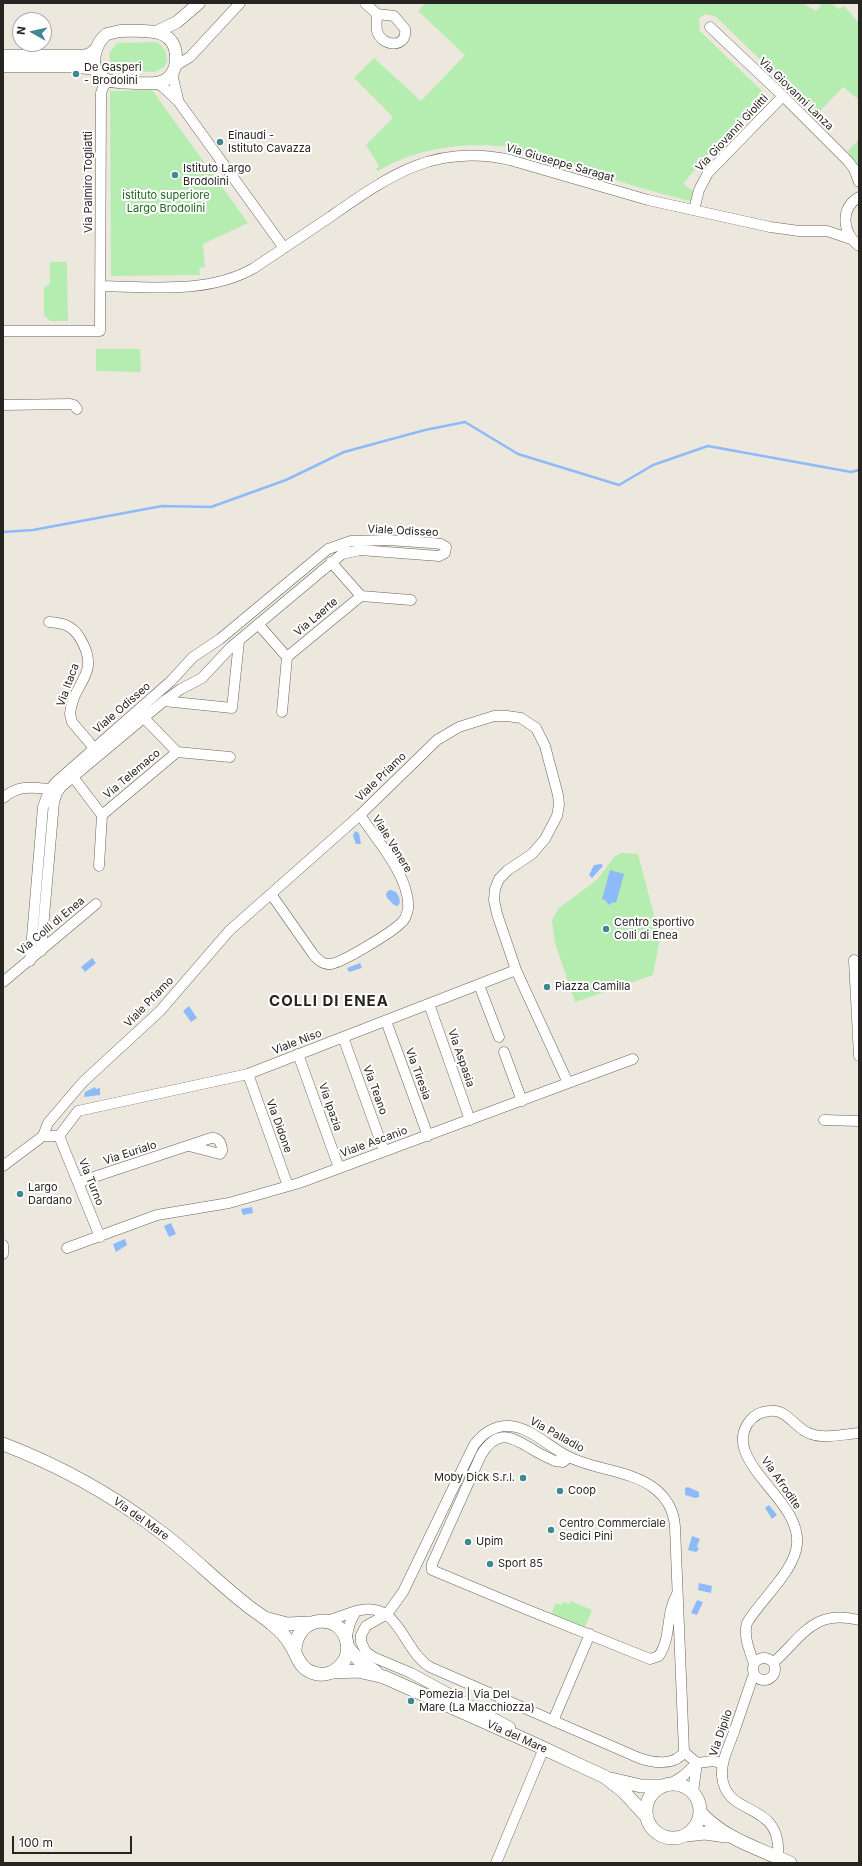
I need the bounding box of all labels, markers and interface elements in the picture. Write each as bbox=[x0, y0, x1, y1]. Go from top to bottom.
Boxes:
north arrow bbox=[12, 12, 52, 52]
text: N bbox=[14, 25, 29, 36]
street label: Via Giovanni Lanza bbox=[756, 55, 836, 133]
place label: De Gasperi - Brodolini bbox=[84, 61, 142, 87]
marker: De Gasperi - Brodolini bbox=[71, 69, 81, 79]
street label: Via Giovanni Giolitti bbox=[693, 92, 771, 174]
place label: Einaudi - Istituto Cavazza bbox=[228, 129, 311, 155]
street label: Via Palmiro Togliatti bbox=[82, 131, 96, 233]
marker: Einaudi - Istituto Cavazza bbox=[215, 137, 225, 147]
street label: Via Giuseppe Saragat bbox=[504, 141, 616, 185]
place label: Istituto Largo Brodolini bbox=[183, 162, 251, 188]
marker: Istituto Largo Brodolini bbox=[170, 170, 180, 180]
park label: istituto superiore Largo Brodolini bbox=[122, 189, 210, 215]
street label: Viale Odisseo bbox=[367, 523, 439, 539]
street label: Via Laerte bbox=[292, 595, 340, 639]
street label: Via Itaca bbox=[54, 662, 82, 708]
street label: Viale Odisseo bbox=[91, 680, 153, 736]
street label: Via Telemaco bbox=[101, 746, 163, 802]
street label: Viale Priamo bbox=[353, 750, 409, 804]
street label: Viale Venere bbox=[369, 813, 415, 875]
street label: Via Colli di Enea bbox=[15, 894, 87, 958]
place label: Centro sportivo Colli di Enea bbox=[614, 916, 694, 942]
marker: Centro sportivo Colli di Enea bbox=[601, 924, 611, 934]
street label: Viale Priamo bbox=[122, 974, 176, 1030]
place label: Piazza Camilla bbox=[555, 980, 630, 994]
marker: Piazza Camilla bbox=[542, 982, 552, 992]
district label: COLLI DI ENEA bbox=[269, 992, 389, 1010]
street label: Viale Niso bbox=[270, 1027, 324, 1057]
street label: Via Aspasia bbox=[445, 1027, 477, 1089]
street label: Via Tiresia bbox=[403, 1046, 433, 1102]
street label: Via Teano bbox=[360, 1064, 390, 1116]
street label: Via Ipazia bbox=[316, 1081, 344, 1133]
street label: Via Didone bbox=[263, 1097, 295, 1155]
street label: Viale Ascanio bbox=[339, 1124, 409, 1160]
street label: Via Eurialo bbox=[102, 1138, 158, 1168]
street label: Via Turno bbox=[76, 1156, 106, 1208]
place label: Largo Dardano bbox=[28, 1181, 72, 1207]
marker: Largo Dardano bbox=[15, 1189, 25, 1199]
street label: Via Palladio bbox=[527, 1415, 587, 1455]
street label: Via Afrodite bbox=[758, 1454, 804, 1512]
place label: Moby Dick S.r.l. bbox=[434, 1471, 515, 1485]
marker: Moby Dick S.r.l. bbox=[518, 1473, 528, 1483]
place label: Coop bbox=[568, 1484, 596, 1498]
marker: Coop bbox=[555, 1486, 565, 1496]
street label: Via del Mare bbox=[111, 1495, 171, 1543]
place label: Centro Commerciale Sedici Pini bbox=[559, 1517, 666, 1543]
marker: Centro Commerciale Sedici Pini bbox=[546, 1525, 556, 1535]
place label: Upim bbox=[476, 1535, 503, 1549]
marker: Upim bbox=[463, 1537, 473, 1547]
place label: Sport 85 bbox=[498, 1557, 543, 1571]
marker: Sport 85 bbox=[485, 1559, 495, 1569]
place label: Pomezia | Via Del Mare (La Macchiozza) bbox=[419, 1688, 535, 1714]
marker: Pomezia | Via Del Mare (La Macchiozza) bbox=[406, 1696, 416, 1706]
street label: Via Dipilo bbox=[707, 1708, 735, 1758]
street label: Via del Mare bbox=[485, 1718, 549, 1756]
scale bar bbox=[14, 1828, 134, 1854]
text: 100 m bbox=[19, 1835, 53, 1850]

